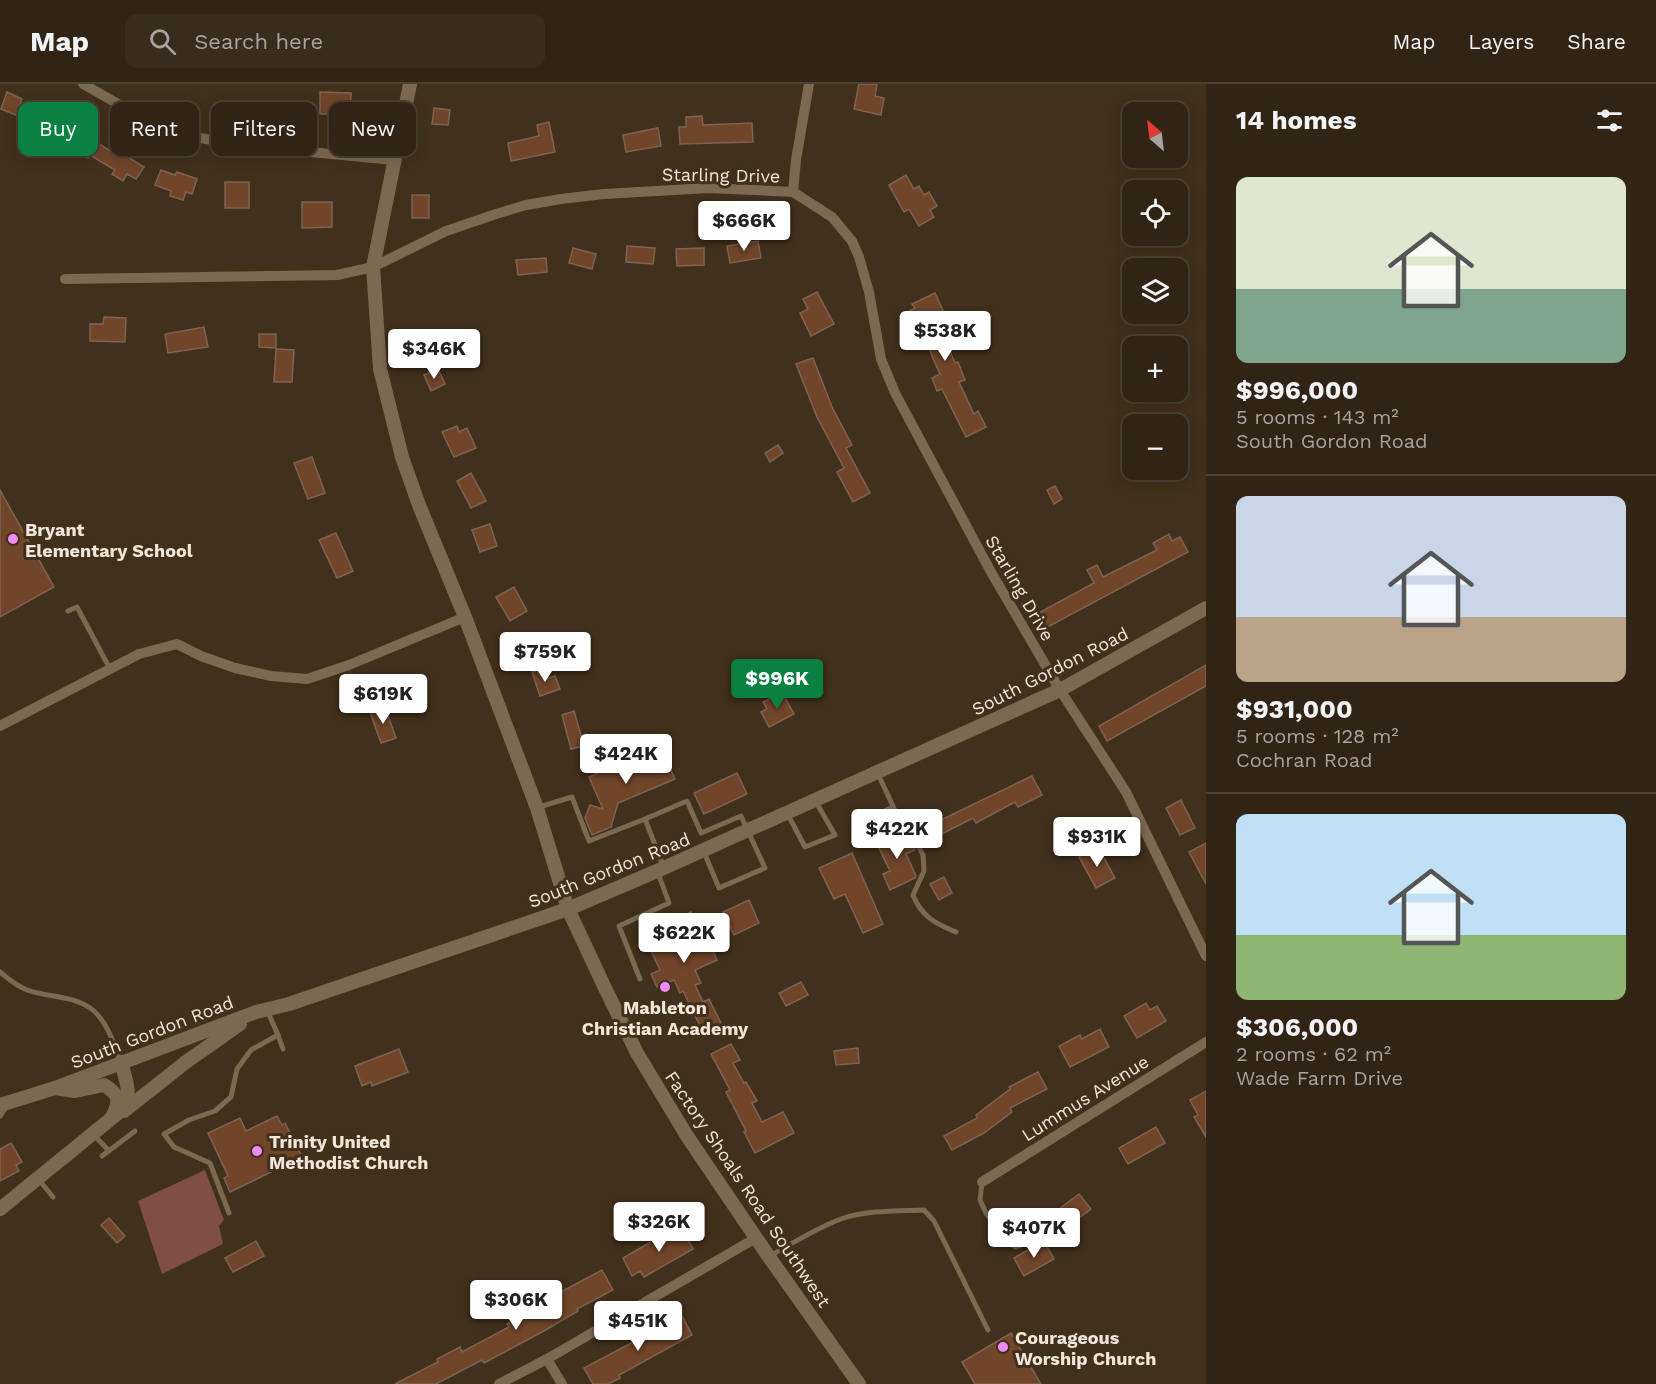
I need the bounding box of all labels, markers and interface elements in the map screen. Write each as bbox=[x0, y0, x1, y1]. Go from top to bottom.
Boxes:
search box bbox=[125, 14, 545, 68]
text: Map bbox=[30, 25, 89, 58]
icon: search bbox=[146, 25, 179, 58]
text: Search here bbox=[194, 29, 323, 54]
text: Map bbox=[1392, 29, 1435, 54]
text: Layers bbox=[1468, 29, 1534, 54]
text: Share bbox=[1567, 29, 1626, 54]
chip: Buy bbox=[18, 102, 98, 156]
chip: Rent bbox=[110, 102, 199, 156]
chip: Filters bbox=[211, 102, 317, 156]
chip: New bbox=[329, 102, 416, 156]
north arrow bbox=[1122, 102, 1188, 168]
map controls bbox=[1122, 102, 1188, 480]
icon: filters bbox=[1593, 104, 1626, 137]
text: 14 homes bbox=[1236, 105, 1357, 135]
street label: Starling Drive bbox=[662, 163, 780, 187]
button: locate bbox=[1122, 180, 1188, 246]
pin: $666K bbox=[702, 201, 786, 252]
text: $666K bbox=[712, 208, 776, 232]
icon: home bbox=[1377, 216, 1485, 324]
button: layers bbox=[1122, 258, 1188, 324]
pin: $538K bbox=[903, 311, 987, 362]
text: $538K bbox=[914, 318, 976, 342]
pin: $346K bbox=[392, 329, 476, 380]
text: $346K bbox=[402, 336, 466, 360]
button: + bbox=[1122, 336, 1188, 402]
text: $996,000 bbox=[1236, 375, 1358, 405]
text: 5 rooms · 143 m² bbox=[1236, 405, 1399, 429]
button: − bbox=[1122, 414, 1188, 480]
text: South Gordon Road bbox=[1236, 429, 1428, 453]
place label: Bryant Elementary School bbox=[25, 519, 193, 561]
street label: Starling Drive bbox=[981, 531, 1059, 645]
marker: Bryant Elementary School bbox=[6, 532, 20, 546]
icon: home bbox=[1377, 535, 1485, 643]
street label: South Gordon Road bbox=[968, 622, 1132, 720]
pin: $759K bbox=[503, 632, 587, 683]
text: $759K bbox=[514, 639, 576, 663]
pin: $996K bbox=[735, 659, 819, 710]
text: $996K bbox=[745, 666, 809, 690]
pin: $619K bbox=[341, 674, 425, 725]
text: $619K bbox=[353, 681, 413, 705]
text: $931,000 bbox=[1236, 694, 1353, 724]
text: 5 rooms · 128 m² bbox=[1236, 724, 1399, 748]
pin: $424K bbox=[584, 734, 668, 785]
text: $424K bbox=[594, 741, 658, 765]
text: Cochran Road bbox=[1236, 748, 1373, 772]
pin: $422K bbox=[855, 809, 939, 860]
text: $422K bbox=[865, 816, 929, 840]
pin: $931K bbox=[1055, 817, 1139, 868]
text: $931K bbox=[1067, 824, 1127, 848]
street label: South Gordon Road bbox=[525, 828, 693, 912]
icon: home bbox=[1377, 853, 1485, 961]
pin: $622K bbox=[642, 913, 726, 964]
text: $622K bbox=[653, 920, 715, 944]
marker: Mableton Christian Academy bbox=[658, 980, 672, 994]
street label: South Gordon Road bbox=[68, 991, 236, 1073]
place label: Mableton Christian Academy bbox=[582, 997, 749, 1039]
text: $306,000 bbox=[1236, 1012, 1358, 1042]
text: 2 rooms · 62 m² bbox=[1236, 1042, 1391, 1066]
street label: Lummus Avenue bbox=[1018, 1051, 1152, 1145]
text: Wade Farm Drive bbox=[1236, 1066, 1403, 1090]
street label: Factory Shoals Road Southwest bbox=[661, 1067, 835, 1311]
place label: Trinity United Methodist Church bbox=[269, 1131, 428, 1173]
marker: Trinity United Methodist Church bbox=[250, 1144, 264, 1158]
pin: $326K bbox=[617, 1202, 701, 1253]
pin: $407K bbox=[992, 1208, 1076, 1259]
text: $326K bbox=[628, 1209, 690, 1233]
text: $407K bbox=[1002, 1215, 1066, 1239]
pin: $306K bbox=[474, 1280, 558, 1331]
text: $306K bbox=[484, 1287, 548, 1311]
pin: $451K bbox=[596, 1301, 680, 1352]
text: $451K bbox=[608, 1308, 668, 1332]
place label: Courageous Worship Church bbox=[1015, 1327, 1156, 1369]
marker: Courageous Worship Church bbox=[996, 1340, 1010, 1354]

